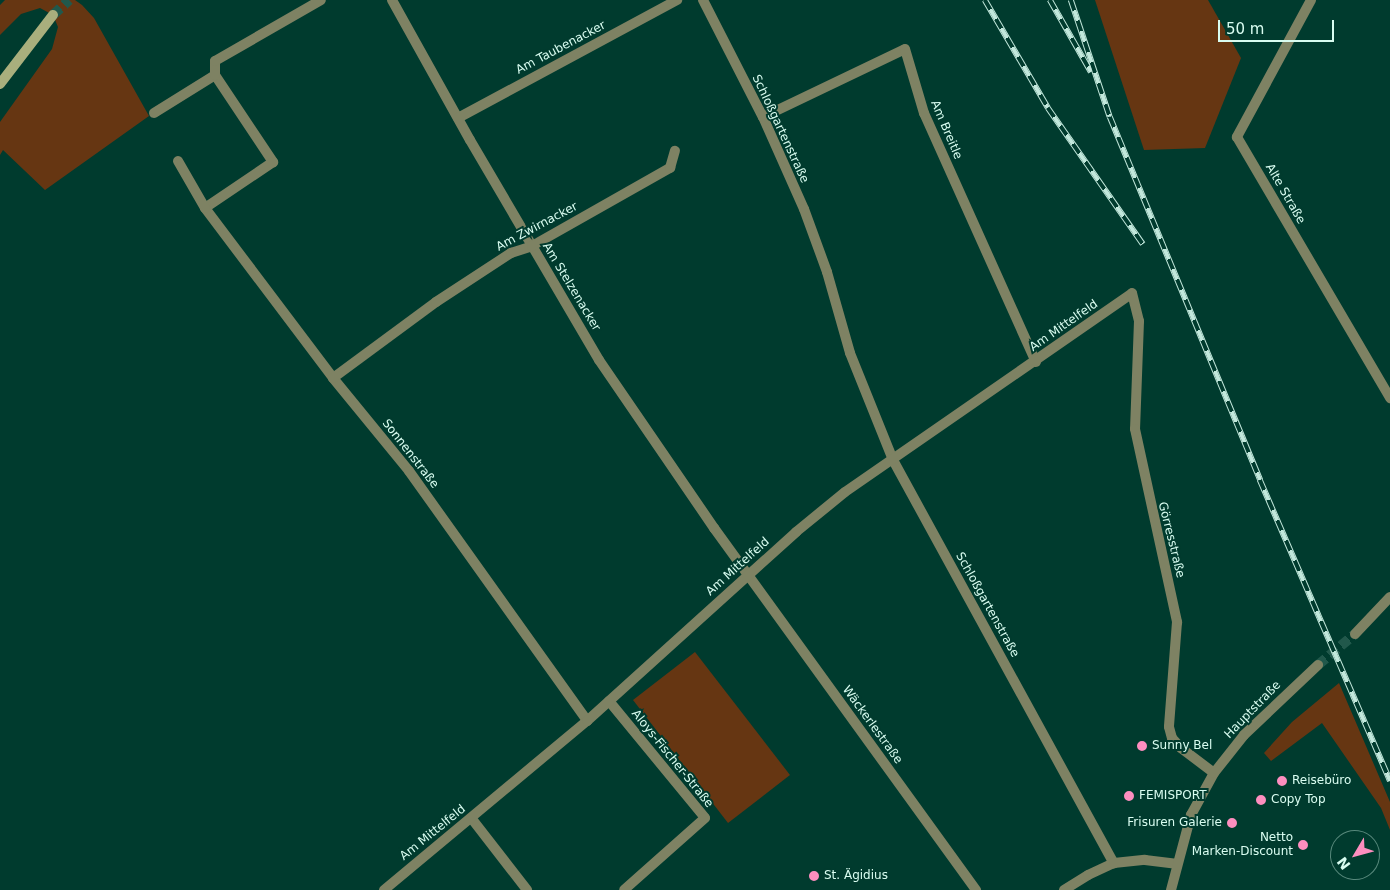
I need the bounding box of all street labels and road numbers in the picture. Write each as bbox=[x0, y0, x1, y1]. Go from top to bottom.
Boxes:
street label: Am Taubenacker bbox=[514, 18, 608, 78]
street label: Schloßgartenstraße bbox=[749, 73, 811, 185]
street label: Am Breitle bbox=[927, 98, 965, 162]
street label: Alte Straße bbox=[1262, 161, 1308, 227]
street label: Am Zwirnacker bbox=[494, 199, 580, 255]
street label: Am Stelzenacker bbox=[539, 240, 603, 334]
street label: Am Mittelfeld bbox=[1027, 297, 1101, 355]
street label: Sonnenstraße bbox=[379, 417, 441, 491]
street label: Görresstraße bbox=[1155, 500, 1187, 580]
street label: Am Mittelfeld bbox=[703, 535, 773, 599]
street label: Schloßgartenstraße bbox=[952, 550, 1022, 660]
street label: Hauptstraße bbox=[1222, 678, 1284, 742]
street label: Wäckerlestraße bbox=[839, 683, 905, 767]
street label: Aloys-Fischer-Straße bbox=[628, 707, 716, 811]
street label: Am Mittelfeld bbox=[397, 802, 469, 864]

